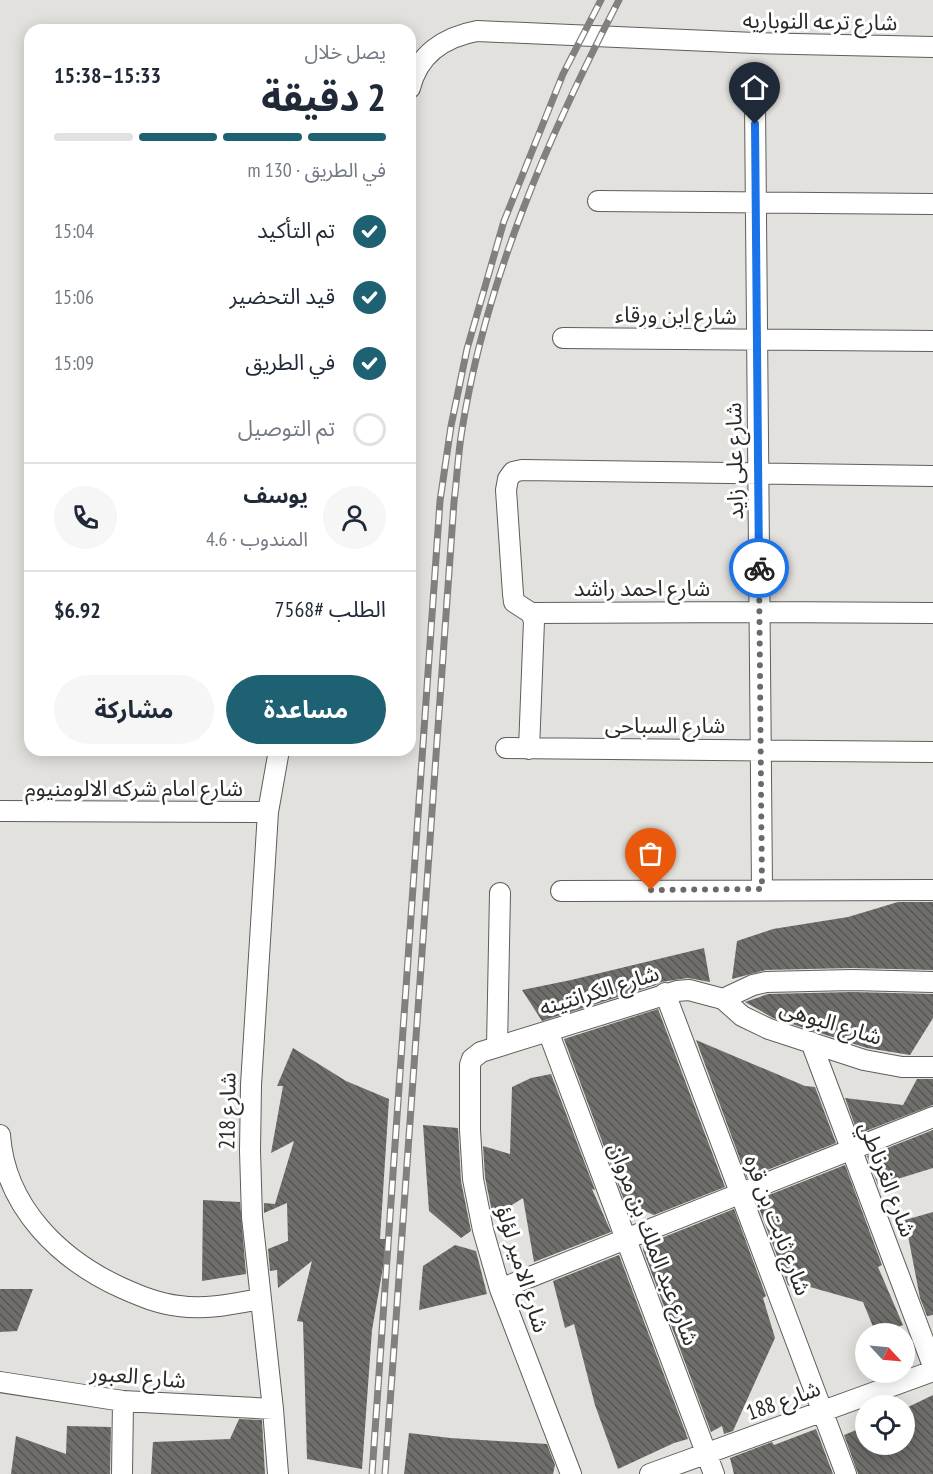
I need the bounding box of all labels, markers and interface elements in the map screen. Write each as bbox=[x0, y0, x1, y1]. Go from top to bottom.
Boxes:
street label: شارع ترعه النوباريه bbox=[742, 6, 898, 39]
text: يصل خلال bbox=[305, 39, 386, 65]
text: 15:33–15:38 bbox=[54, 61, 161, 89]
pin bbox=[729, 62, 780, 124]
text: 2 دقيقة bbox=[261, 71, 386, 122]
icon: home bbox=[738, 71, 771, 104]
text: في الطريق · 130 m bbox=[247, 157, 386, 183]
icon: check bbox=[353, 215, 386, 248]
text: تم التأكيد bbox=[257, 216, 335, 244]
text: 15:04 bbox=[54, 218, 94, 244]
icon: check bbox=[353, 281, 386, 314]
text: قيد التحضير bbox=[230, 282, 335, 310]
text: 15:06 bbox=[54, 284, 94, 310]
street label: شارع ابن ورقاء bbox=[615, 300, 737, 333]
icon: check bbox=[353, 347, 386, 380]
text: في الطريق bbox=[245, 348, 335, 376]
text: 15:09 bbox=[54, 350, 94, 376]
street label: شارع على زايد bbox=[719, 402, 752, 520]
text: تم التوصيل bbox=[238, 414, 335, 442]
text: يوسف bbox=[243, 481, 308, 509]
button: phone bbox=[54, 486, 117, 549]
button: person bbox=[323, 486, 386, 549]
text: المندوب · 4.6 bbox=[206, 526, 308, 552]
courier bbox=[729, 538, 789, 598]
icon: bike bbox=[743, 552, 776, 585]
street label: شارع احمد راشد bbox=[574, 574, 710, 605]
text: الطلب #7568 bbox=[275, 595, 386, 623]
text: $6.92 bbox=[54, 596, 101, 624]
button: مشاركة bbox=[54, 675, 214, 744]
button: مساعدة bbox=[226, 675, 386, 744]
street label: شارع السباحى bbox=[605, 711, 725, 742]
street label: شارع امام شركه الالومنيوم bbox=[25, 774, 243, 805]
pin bbox=[625, 828, 676, 890]
icon: bag bbox=[634, 837, 667, 870]
street label: شارع الكرانتينه bbox=[536, 959, 663, 1024]
street label: شارع البوهى bbox=[776, 993, 885, 1054]
street label: شارع 218 bbox=[212, 1072, 245, 1150]
street label: شارع الغرناطي bbox=[850, 1117, 923, 1242]
street label: شارع عبد الملك بن مروان bbox=[600, 1139, 706, 1350]
street label: شارع ثابت بن قره bbox=[736, 1151, 818, 1300]
street label: شارع الامير لؤلؤ bbox=[488, 1202, 556, 1337]
north arrow bbox=[855, 1323, 915, 1383]
map controls bbox=[855, 1323, 915, 1455]
street label: شارع العبور bbox=[88, 1358, 187, 1397]
street label: شارع 188 bbox=[742, 1374, 825, 1429]
button: locate bbox=[855, 1395, 915, 1455]

